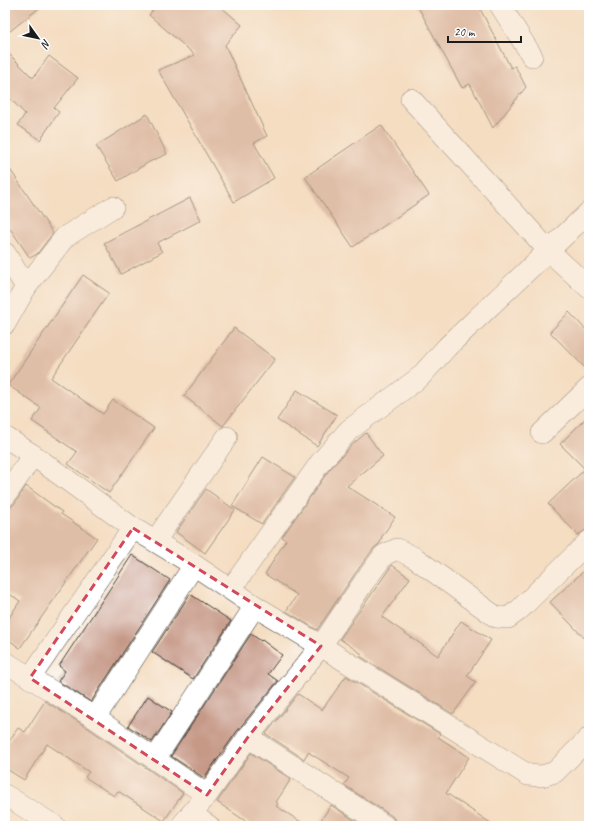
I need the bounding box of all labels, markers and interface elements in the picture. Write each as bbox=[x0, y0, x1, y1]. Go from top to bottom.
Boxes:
north arrow bbox=[18, 18, 58, 58]
scale bar bbox=[448, 18, 521, 44]
text: 20 m bbox=[454, 24, 476, 40]
text: N bbox=[37, 37, 54, 52]

